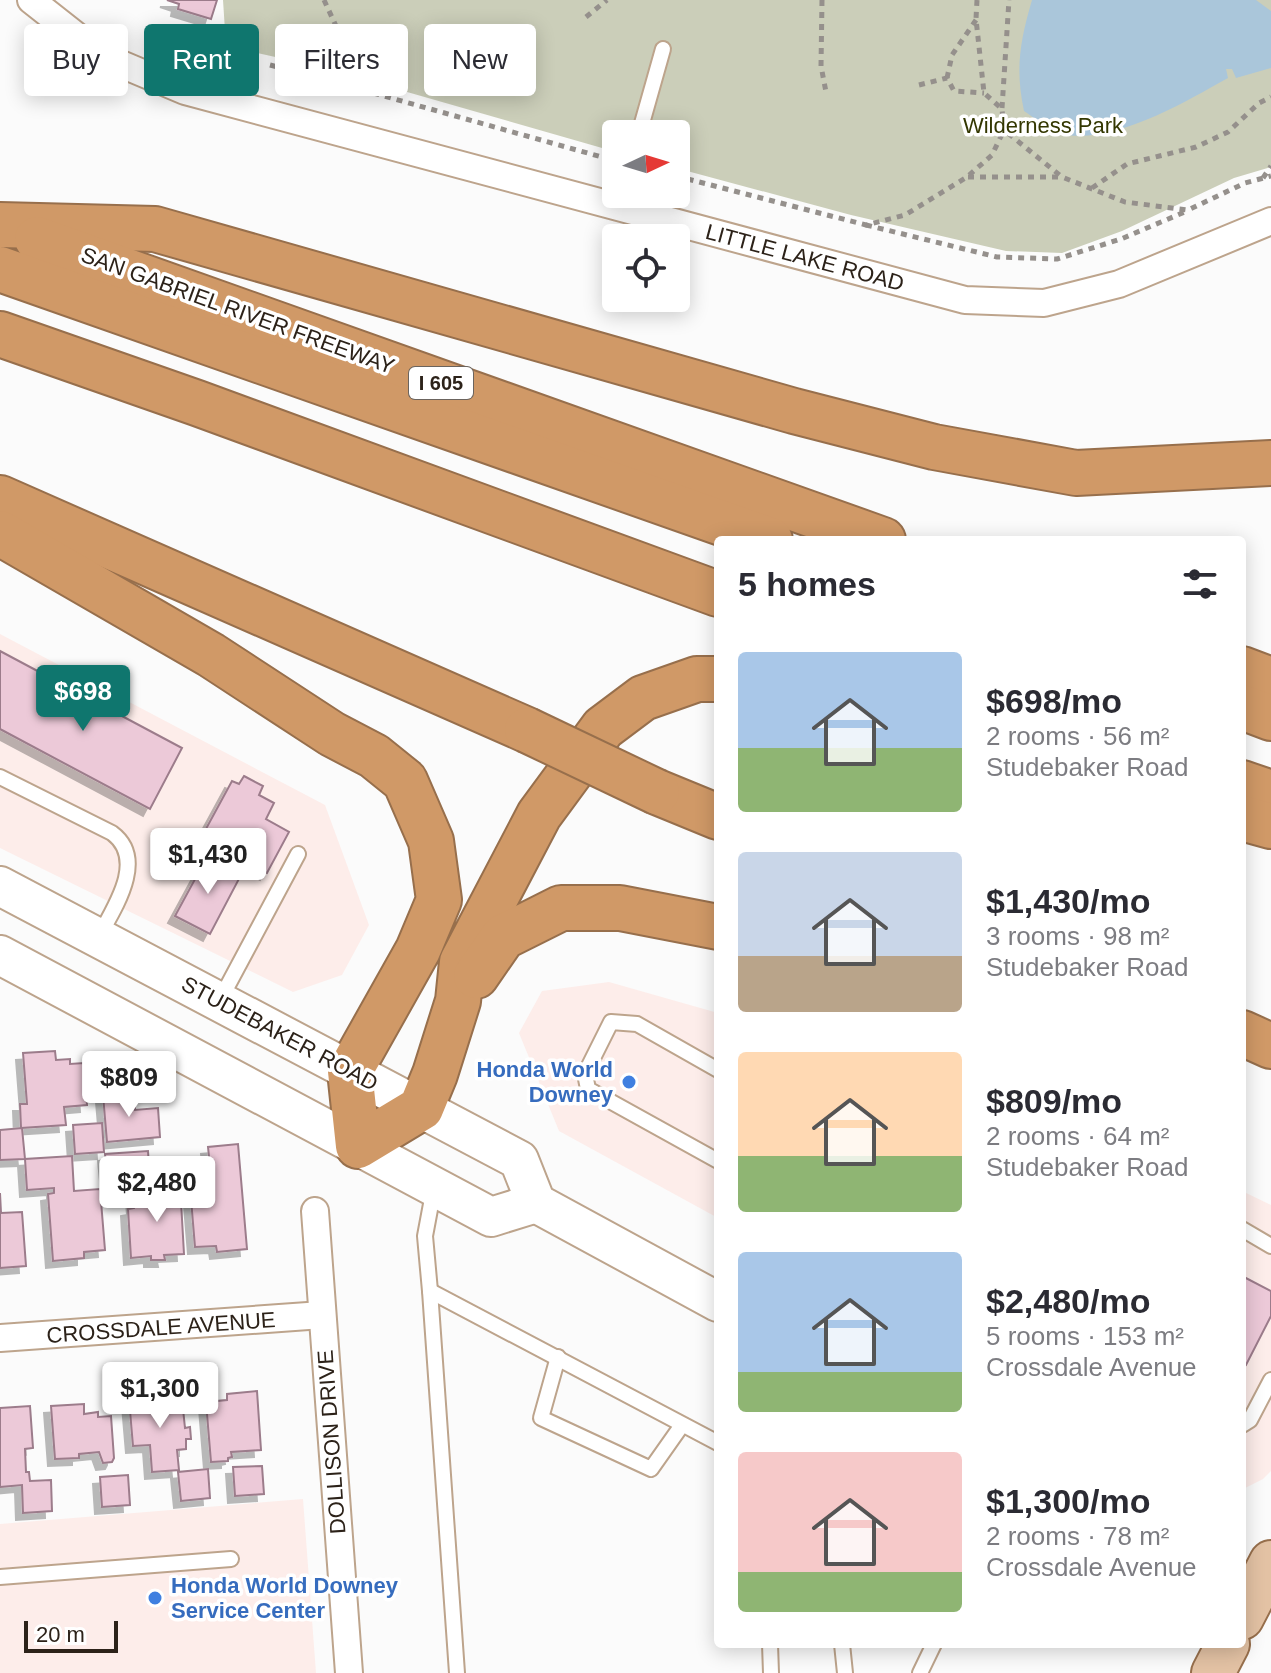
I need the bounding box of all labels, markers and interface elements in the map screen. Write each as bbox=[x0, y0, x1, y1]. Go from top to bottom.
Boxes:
chip: Buy bbox=[24, 24, 128, 96]
chip: Rent bbox=[144, 24, 259, 96]
chip: Filters bbox=[275, 24, 408, 96]
chip: New bbox=[424, 24, 536, 96]
park label: Wilderness Park bbox=[963, 113, 1124, 138]
north arrow bbox=[602, 120, 690, 208]
map controls bbox=[602, 120, 690, 312]
street label: LITTLE LAKE ROAD bbox=[703, 219, 907, 296]
button: locate bbox=[602, 224, 690, 312]
street label: SAN GABRIEL RIVER FREEWAY bbox=[78, 242, 398, 379]
road number: I 605 bbox=[409, 367, 473, 399]
icon: filters bbox=[1178, 562, 1222, 606]
text: 5 homes bbox=[738, 565, 876, 603]
pin: $698 bbox=[36, 665, 130, 733]
text: $698 bbox=[54, 676, 112, 706]
text: $698/mo bbox=[986, 682, 1122, 720]
icon: home bbox=[802, 684, 898, 780]
text: 2 rooms · 56 m² bbox=[986, 721, 1170, 751]
text: Studebaker Road bbox=[986, 752, 1188, 782]
pin: $1,430 bbox=[143, 828, 273, 896]
text: $1,430 bbox=[168, 839, 248, 869]
text: $1,430/mo bbox=[986, 882, 1150, 920]
icon: home bbox=[802, 884, 898, 980]
text: 3 rooms · 98 m² bbox=[986, 921, 1170, 951]
text: Studebaker Road bbox=[986, 952, 1188, 982]
street label: STUDEBAKER ROAD bbox=[177, 971, 382, 1096]
pin: $809 bbox=[82, 1051, 176, 1119]
place label: Honda World Downey bbox=[477, 1057, 614, 1107]
text: $809 bbox=[100, 1062, 158, 1092]
marker: Honda World Downey bbox=[620, 1073, 638, 1091]
text: $809/mo bbox=[986, 1082, 1122, 1120]
icon: home bbox=[802, 1084, 898, 1180]
text: 2 rooms · 64 m² bbox=[986, 1121, 1170, 1151]
text: Studebaker Road bbox=[986, 1152, 1188, 1182]
pin: $2,480 bbox=[92, 1156, 222, 1224]
text: $2,480 bbox=[117, 1167, 197, 1197]
text: $2,480/mo bbox=[986, 1282, 1150, 1320]
icon: home bbox=[802, 1284, 898, 1380]
street label: CROSSDALE AVENUE bbox=[46, 1307, 276, 1348]
text: 5 rooms · 153 m² bbox=[986, 1321, 1184, 1351]
street label: DOLLISON DRIVE bbox=[313, 1349, 350, 1535]
text: Crossdale Avenue bbox=[986, 1352, 1197, 1382]
pin: $1,300 bbox=[95, 1362, 225, 1430]
text: $1,300 bbox=[120, 1373, 200, 1403]
text: $1,300/mo bbox=[986, 1482, 1150, 1520]
icon: home bbox=[802, 1484, 898, 1580]
text: 2 rooms · 78 m² bbox=[986, 1521, 1170, 1551]
text: Crossdale Avenue bbox=[986, 1552, 1197, 1582]
place label: Honda World Downey Service Center bbox=[171, 1573, 399, 1623]
marker: Honda World Downey Service Center bbox=[146, 1589, 164, 1607]
scale bar bbox=[24, 1617, 118, 1653]
text: 20 m bbox=[36, 1622, 85, 1647]

